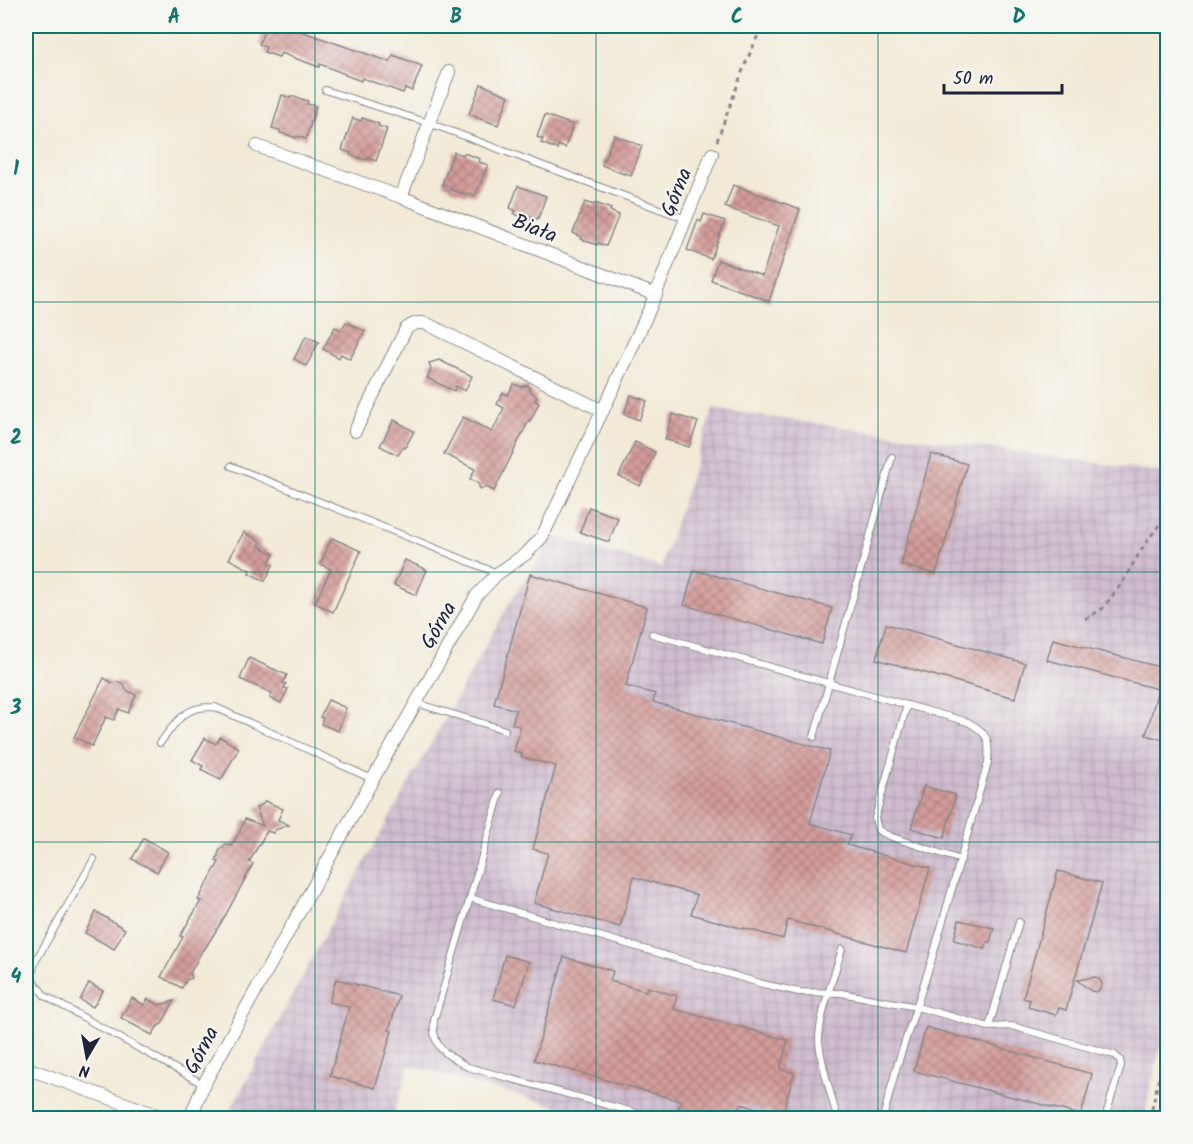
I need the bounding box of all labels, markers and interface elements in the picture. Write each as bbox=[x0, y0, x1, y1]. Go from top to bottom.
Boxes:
text: A bbox=[168, 2, 180, 34]
text: B bbox=[450, 2, 462, 34]
text: C bbox=[731, 2, 743, 34]
text: D bbox=[1012, 2, 1026, 34]
scale bar bbox=[944, 57, 1062, 95]
text: 50 m bbox=[953, 65, 993, 94]
text: 1 bbox=[13, 154, 19, 186]
street label: Górna bbox=[653, 163, 702, 222]
street label: Biała bbox=[507, 206, 562, 253]
text: 2 bbox=[10, 423, 22, 455]
street label: Górna bbox=[412, 596, 466, 656]
text: 3 bbox=[10, 693, 22, 725]
text: 4 bbox=[11, 962, 22, 994]
street label: Górna bbox=[176, 1021, 229, 1081]
north arrow bbox=[57, 1027, 117, 1087]
text: N bbox=[78, 1057, 92, 1083]

